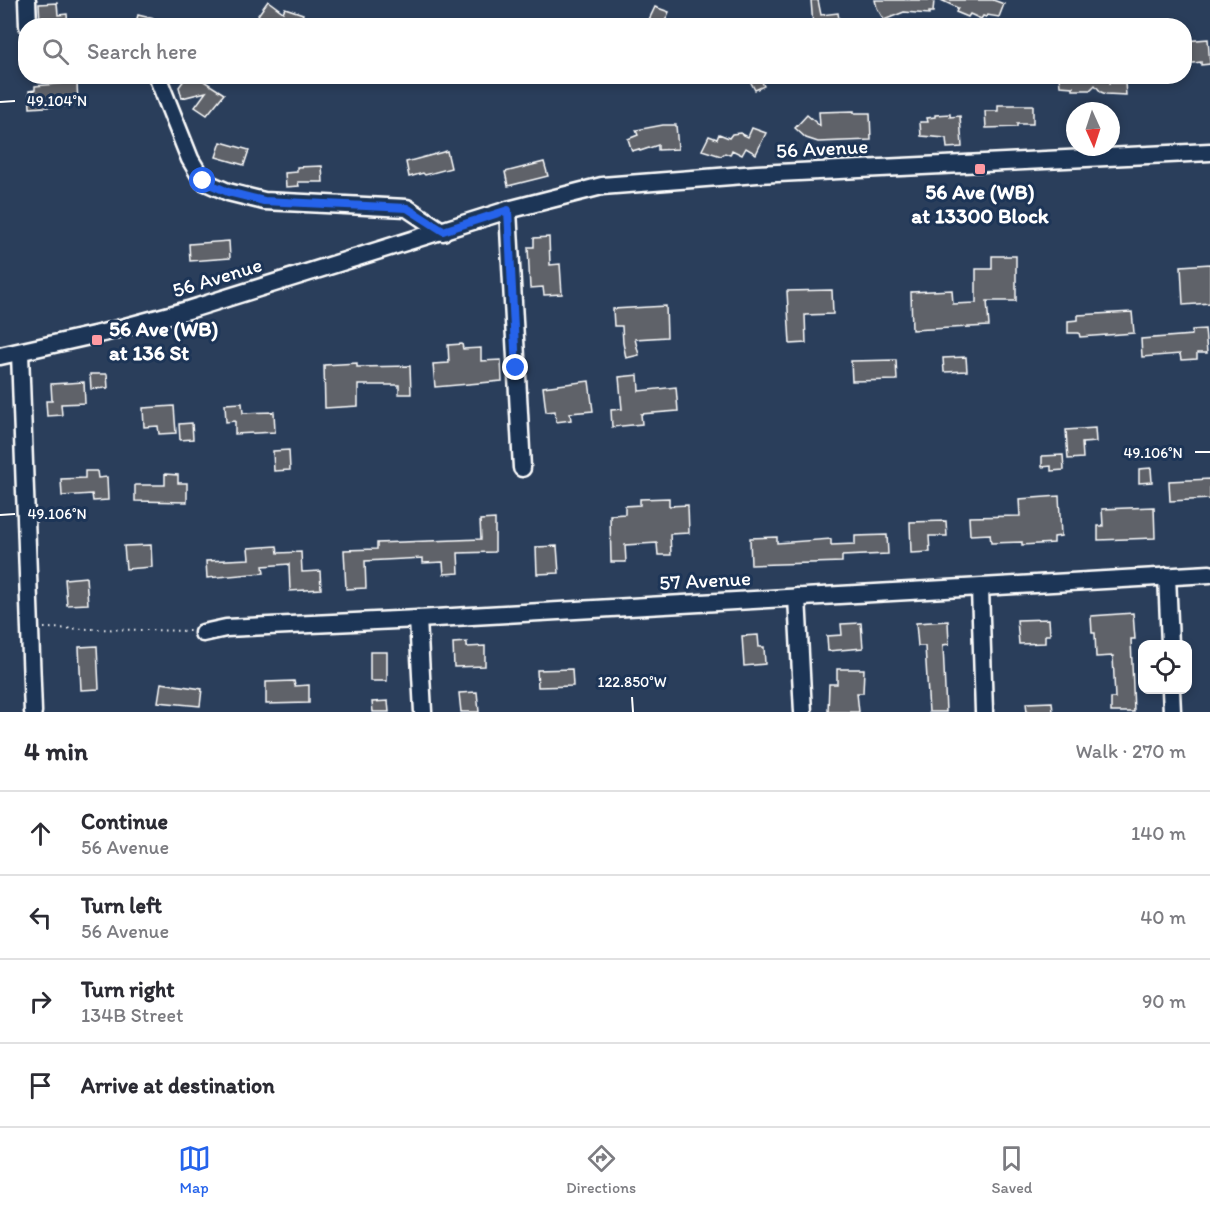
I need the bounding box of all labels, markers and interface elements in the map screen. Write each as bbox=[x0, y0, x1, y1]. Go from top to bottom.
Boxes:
search box bbox=[18, 18, 1192, 84]
icon: search bbox=[39, 35, 72, 68]
text: Search here bbox=[87, 38, 197, 65]
text: 49.104°N bbox=[27, 92, 87, 110]
north arrow bbox=[1066, 102, 1120, 156]
street label: 56 Avenue bbox=[775, 133, 869, 163]
marker: 56 Ave (WB) at 13300 Block bbox=[973, 162, 987, 176]
route start bbox=[189, 167, 215, 193]
place label: 56 Ave (WB) at 13300 Block bbox=[911, 179, 1050, 228]
street label: 56 Avenue bbox=[169, 252, 265, 302]
place label: 56 Ave (WB) at 136 St bbox=[109, 316, 218, 365]
marker: 56 Ave (WB) at 136 St bbox=[90, 333, 104, 347]
route end bbox=[502, 354, 528, 380]
text: 49.106°N bbox=[1123, 444, 1183, 462]
text: 49.106°N bbox=[27, 505, 87, 523]
street label: 57 Avenue bbox=[658, 565, 752, 595]
map controls bbox=[1138, 640, 1192, 694]
button: locate bbox=[1138, 640, 1192, 694]
text: 122.850°W bbox=[597, 673, 667, 691]
text: 4 min bbox=[24, 735, 88, 767]
text: Walk · 270 m bbox=[1075, 739, 1186, 763]
text: Continue bbox=[81, 808, 168, 835]
icon: ahead bbox=[24, 817, 57, 850]
text: 140 m bbox=[1131, 821, 1186, 845]
text: 56 Avenue bbox=[81, 835, 169, 859]
text: Turn left bbox=[81, 892, 162, 919]
icon: left bbox=[24, 901, 57, 934]
text: 40 m bbox=[1140, 905, 1186, 929]
text: 56 Avenue bbox=[81, 919, 169, 943]
text: Turn right bbox=[81, 976, 175, 1003]
icon: right bbox=[24, 985, 57, 1018]
text: 90 m bbox=[1142, 989, 1186, 1013]
text: 134B Street bbox=[81, 1003, 183, 1027]
icon: arrive bbox=[24, 1069, 57, 1102]
text: Arrive at destination bbox=[81, 1072, 275, 1099]
tab: Map bbox=[178, 1142, 211, 1197]
tab: Directions bbox=[566, 1142, 636, 1197]
tab: Saved bbox=[992, 1142, 1032, 1197]

